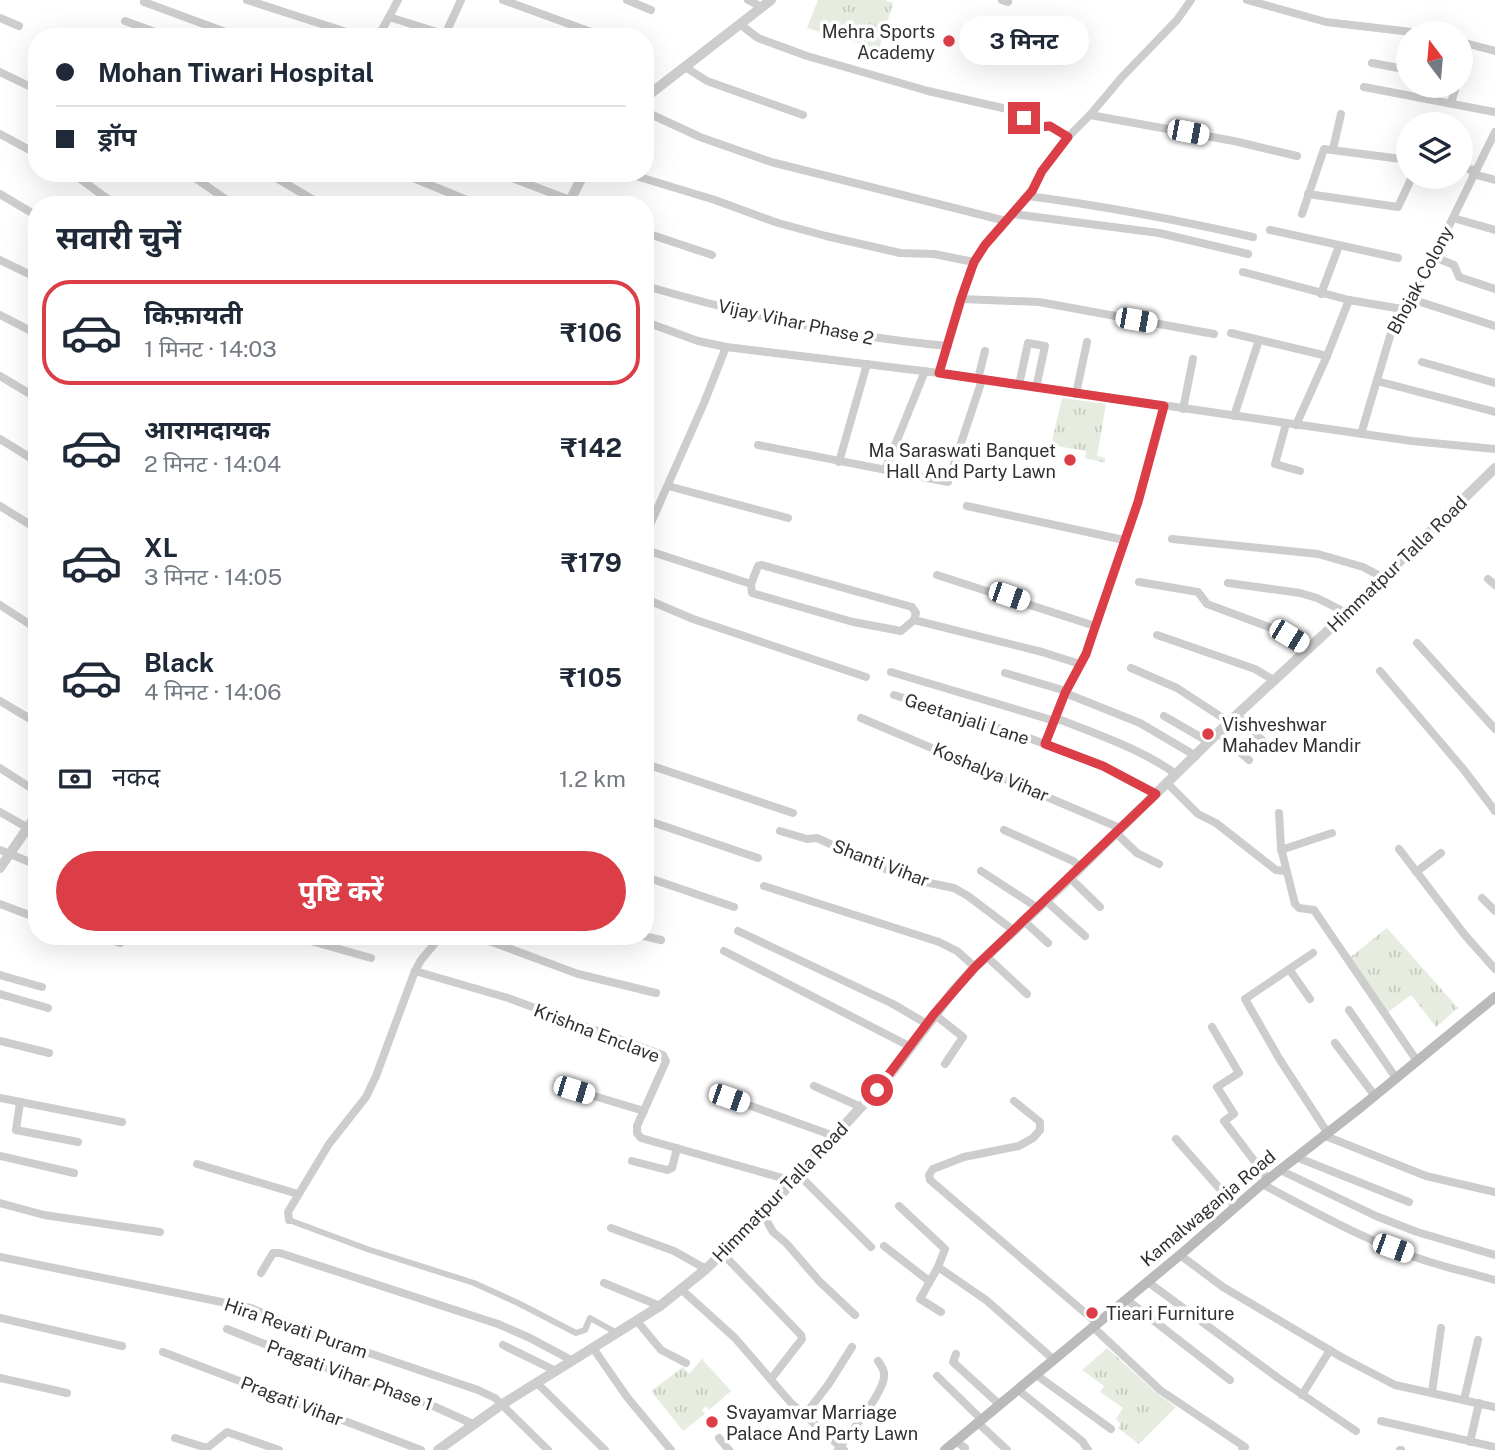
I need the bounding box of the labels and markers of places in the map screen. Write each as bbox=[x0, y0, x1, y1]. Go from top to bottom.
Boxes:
place label: Mehra Sports Academy bbox=[822, 21, 935, 63]
marker: Mehra Sports Academy bbox=[941, 33, 957, 49]
place label: Ma Saraswati Banquet Hall And Party Lawn bbox=[869, 440, 1056, 482]
marker: Ma Saraswati Banquet Hall And Party Lawn bbox=[1062, 452, 1078, 468]
place label: Vishveshwar Mahadev Mandir bbox=[1222, 714, 1361, 756]
marker: Vishveshwar Mahadev Mandir bbox=[1200, 726, 1216, 742]
place label: Tieari Furniture bbox=[1106, 1303, 1235, 1324]
marker: Tieari Furniture bbox=[1084, 1305, 1100, 1321]
place label: Svayamvar Marriage Palace And Party Lawn bbox=[726, 1402, 918, 1444]
marker: Svayamvar Marriage Palace And Party Lawn bbox=[704, 1414, 720, 1430]

